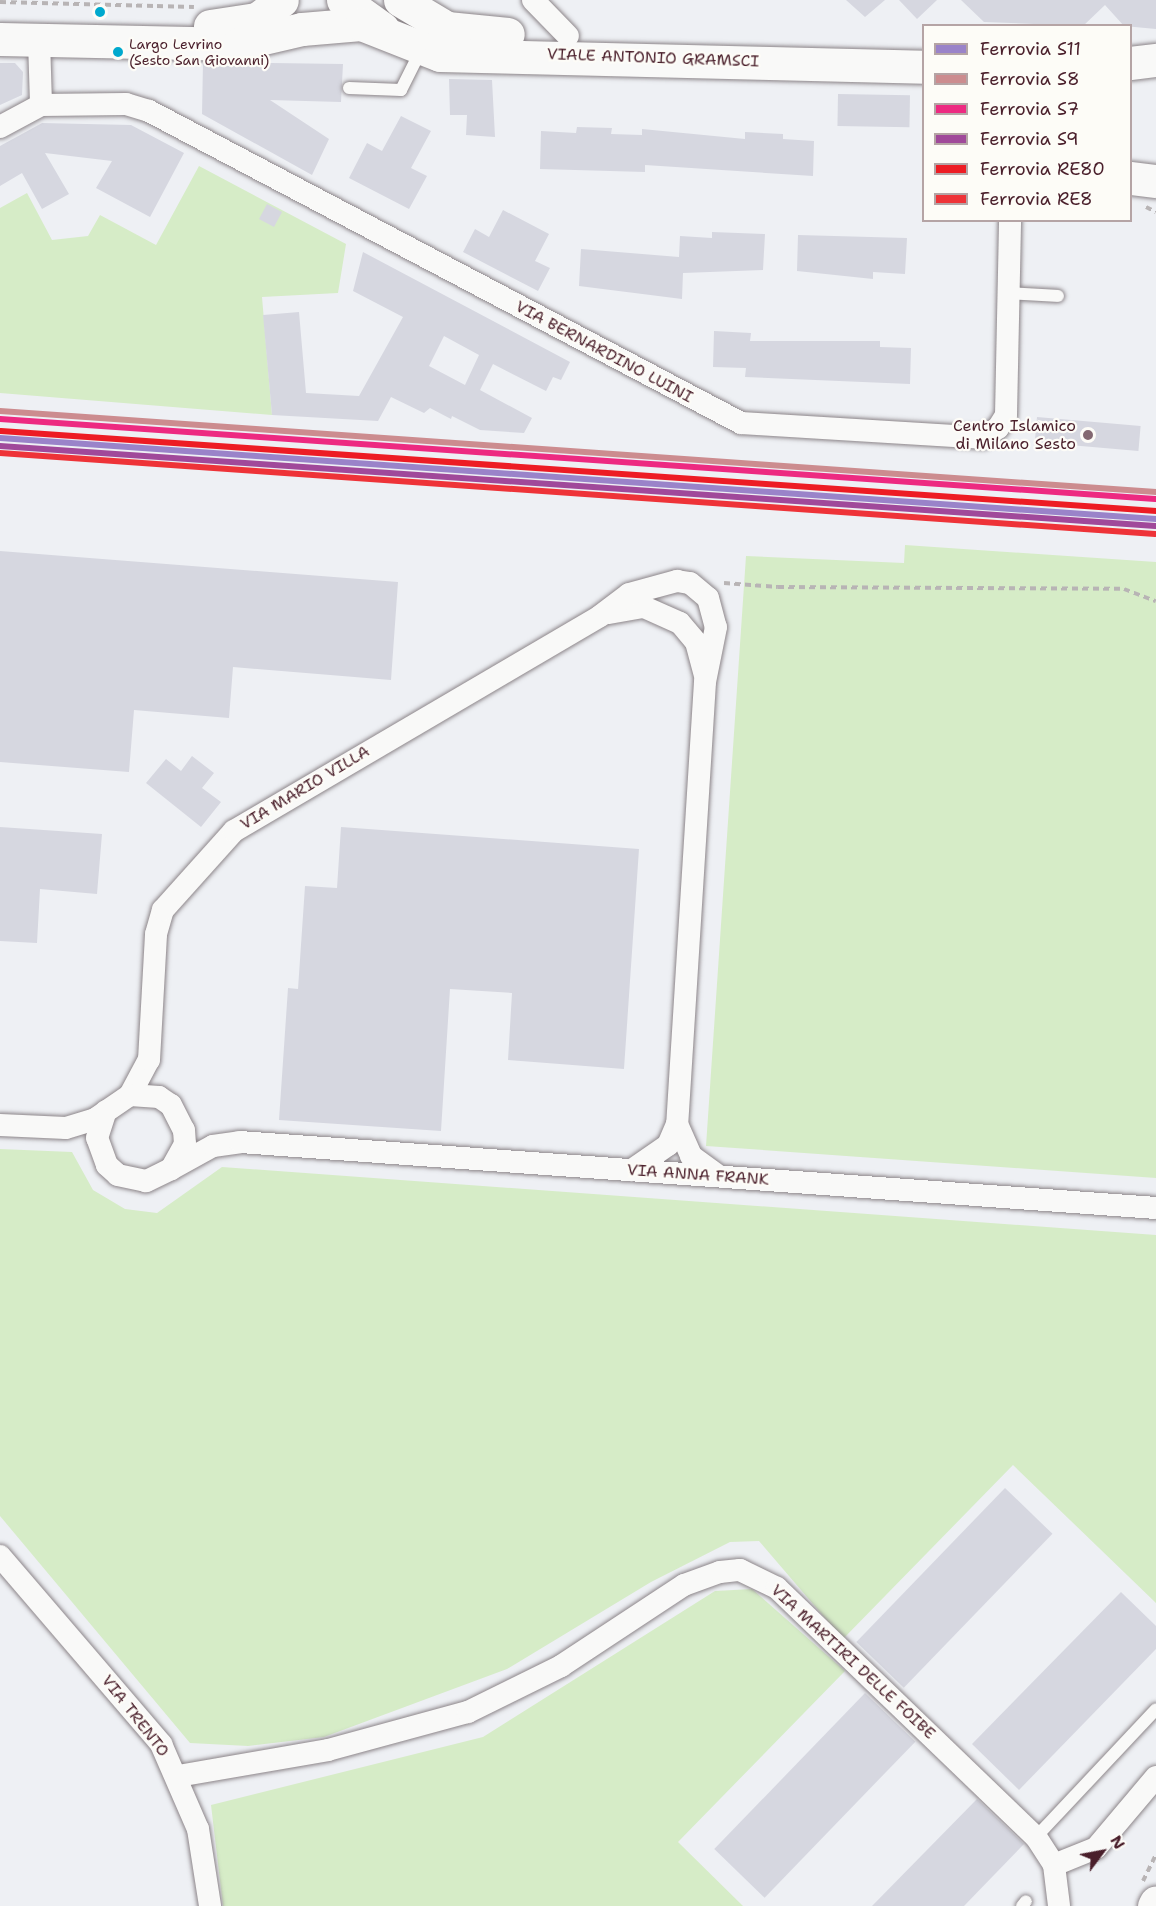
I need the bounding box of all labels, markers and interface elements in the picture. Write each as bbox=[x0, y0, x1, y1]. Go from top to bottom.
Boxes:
unlabelled marker bbox=[94, 6, 106, 18]
legend bbox=[922, 24, 1132, 222]
place label: Largo Levrino (Sesto San Giovanni) bbox=[129, 36, 269, 68]
text: Ferrovia S11 bbox=[980, 37, 1081, 61]
street label: VIALE ANTONIO GRAMSCI bbox=[547, 45, 759, 71]
marker: Largo Levrino (Sesto San Giovanni) bbox=[112, 46, 124, 58]
text: Ferrovia S8 bbox=[980, 67, 1080, 91]
text: Ferrovia S7 bbox=[980, 97, 1079, 121]
text: Ferrovia S9 bbox=[980, 127, 1079, 151]
text: Ferrovia RE80 bbox=[980, 157, 1105, 181]
text: Ferrovia RE8 bbox=[980, 187, 1093, 211]
street label: VIA BERNARDINO LUINI bbox=[512, 297, 696, 407]
place label: Centro Islamico di Milano Sesto bbox=[953, 416, 1076, 454]
marker: Centro Islamico di Milano Sesto bbox=[1081, 428, 1095, 442]
street label: VIA MARIO VILLA bbox=[237, 742, 373, 834]
street label: VIA ANNA FRANK bbox=[626, 1160, 770, 1190]
street label: VIA MARTIRI DELLE FOIBE bbox=[767, 1581, 939, 1743]
street label: VIA TRENTO bbox=[97, 1671, 173, 1761]
north arrow bbox=[1072, 1822, 1132, 1882]
text: N bbox=[1105, 1831, 1130, 1853]

